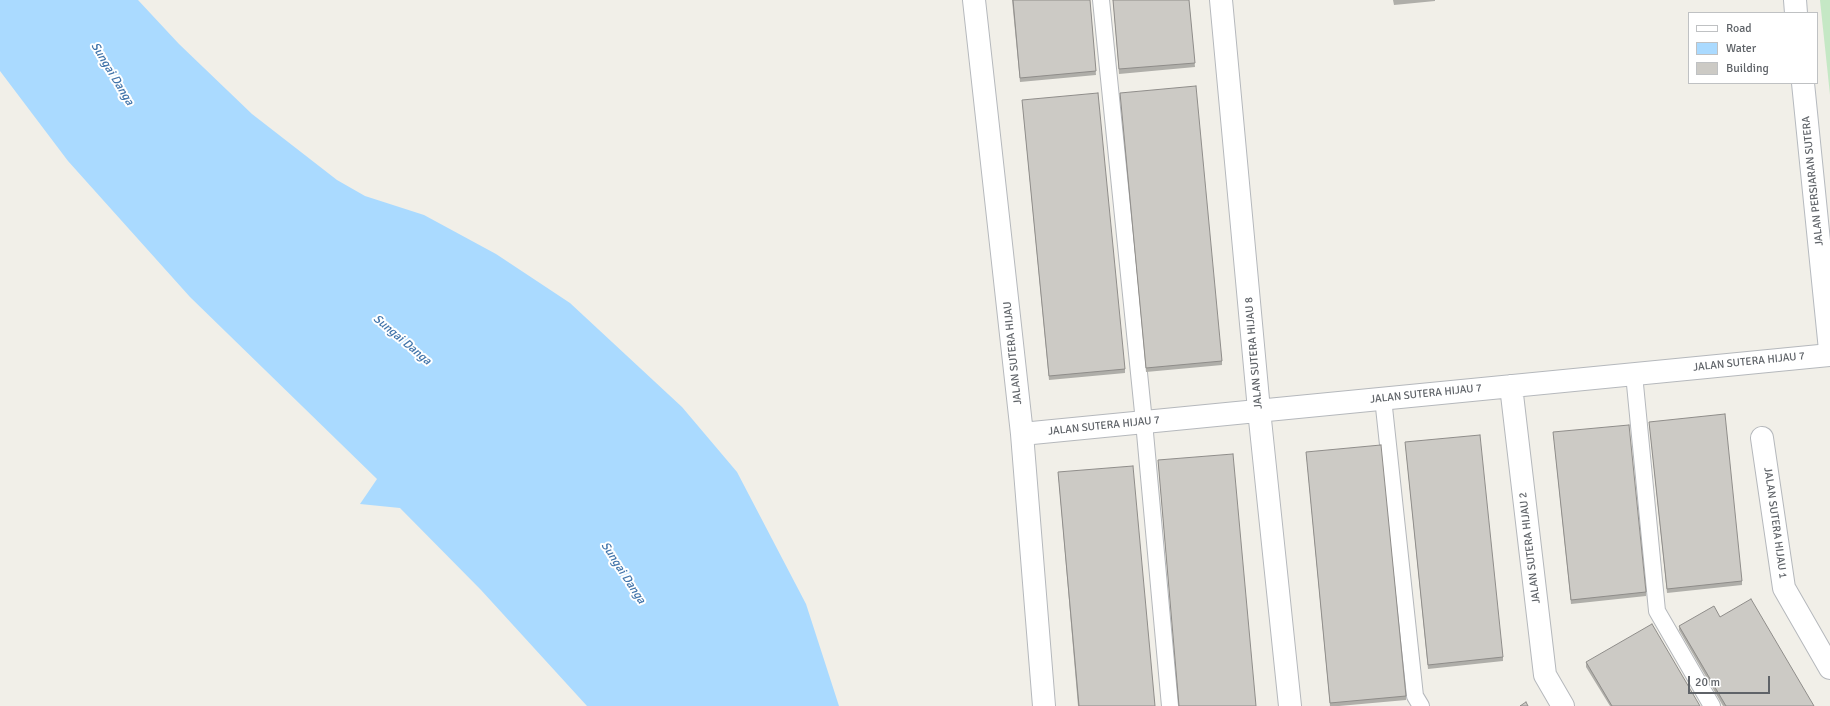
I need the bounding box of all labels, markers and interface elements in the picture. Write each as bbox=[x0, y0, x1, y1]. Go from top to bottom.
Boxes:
legend bbox=[1688, 12, 1818, 84]
text: Road bbox=[1726, 21, 1752, 36]
water label: Sungai Danga bbox=[88, 40, 136, 108]
text: Water bbox=[1726, 41, 1756, 56]
text: Building bbox=[1726, 61, 1769, 76]
street label: JALAN PERSIARAN SUTERA bbox=[1800, 115, 1826, 247]
street label: JALAN SUTERA HIJAU 8 bbox=[1243, 297, 1265, 409]
street label: JALAN SUTERA HIJAU bbox=[1001, 301, 1025, 405]
water label: Sungai Danga bbox=[370, 312, 434, 368]
street label: JALAN SUTERA HIJAU 7 bbox=[1693, 350, 1805, 374]
street label: JALAN SUTERA HIJAU 7 bbox=[1370, 382, 1482, 406]
street label: JALAN SUTERA HIJAU 7 bbox=[1048, 414, 1160, 438]
street label: JALAN SUTERA HIJAU 1 bbox=[1761, 467, 1789, 579]
street label: JALAN SUTERA HIJAU 2 bbox=[1517, 492, 1543, 604]
water label: Sungai Danga bbox=[598, 539, 648, 607]
scale bar bbox=[1690, 668, 1772, 694]
text: 20 m bbox=[1695, 675, 1720, 690]

